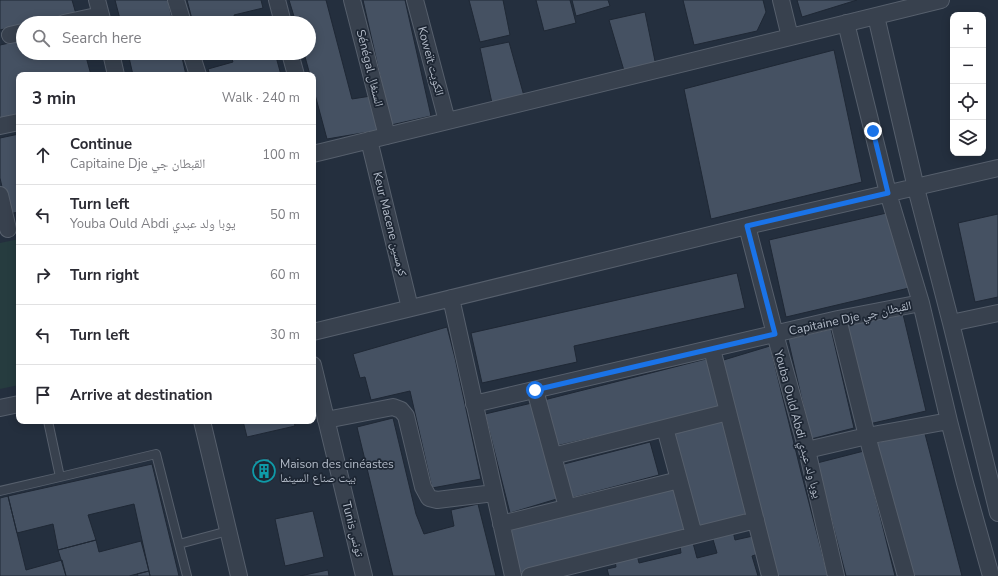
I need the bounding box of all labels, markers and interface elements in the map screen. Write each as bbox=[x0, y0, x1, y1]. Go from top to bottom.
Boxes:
map controls bbox=[950, 12, 986, 156]
button: + bbox=[950, 12, 986, 48]
search box bbox=[16, 16, 316, 60]
street label: Koweït الكويت bbox=[414, 25, 448, 97]
icon: search bbox=[30, 27, 52, 49]
text: Search here bbox=[62, 28, 142, 48]
street label: Sénégal السنغال bbox=[353, 28, 387, 108]
button: − bbox=[950, 48, 986, 84]
button: locate bbox=[950, 84, 986, 120]
text: 3 min bbox=[32, 87, 76, 110]
text: Walk · 240 m bbox=[222, 89, 300, 107]
button: layers bbox=[950, 120, 986, 156]
route end bbox=[864, 122, 882, 140]
text: Continue bbox=[70, 134, 132, 154]
icon: ahead bbox=[32, 144, 54, 166]
text: 100 m bbox=[262, 146, 300, 164]
text: Capitaine Dje القبطان جي bbox=[70, 155, 205, 173]
street label: Keur Macene كرمسين bbox=[369, 170, 411, 278]
text: Turn left bbox=[70, 194, 129, 214]
icon: left bbox=[32, 204, 54, 226]
text: 50 m bbox=[270, 206, 300, 224]
text: Youba Ould Abdi يوبا ولد عبدي bbox=[70, 215, 236, 233]
icon: right bbox=[32, 264, 54, 286]
text: Turn right bbox=[70, 265, 139, 285]
text: 60 m bbox=[270, 266, 300, 284]
street label: Capitaine Dje القبطان جي bbox=[787, 297, 913, 341]
icon: left bbox=[32, 324, 54, 346]
text: Turn left bbox=[70, 325, 129, 345]
text: 30 m bbox=[270, 326, 300, 344]
street label: Youba Ould Abdi يوبا ولد عبدي bbox=[768, 347, 826, 501]
route start bbox=[526, 381, 544, 399]
icon: arrive bbox=[32, 384, 54, 406]
text: Arrive at destination bbox=[70, 385, 213, 405]
place label: Maison des cinéastes بيت صناع السينما bbox=[280, 456, 394, 486]
building icon: Maison des cinéastes بيت صناع السينما bbox=[251, 458, 277, 484]
street label: Tunis تونس bbox=[338, 500, 368, 559]

